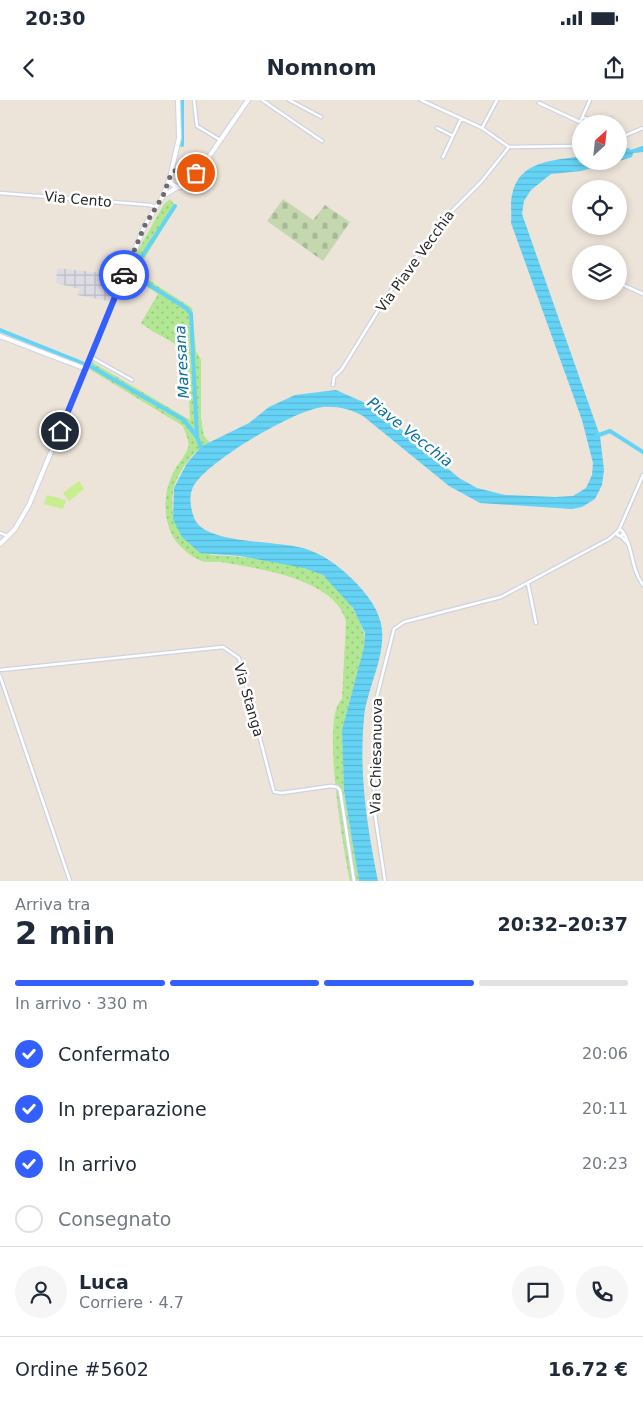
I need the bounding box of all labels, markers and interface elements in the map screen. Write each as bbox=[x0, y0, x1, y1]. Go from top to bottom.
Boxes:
text: 20:30 bbox=[25, 7, 85, 29]
icon: back bbox=[15, 54, 43, 82]
icon: share bbox=[600, 54, 628, 82]
text: Nomnom bbox=[266, 55, 377, 80]
north arrow bbox=[572, 115, 628, 170]
map controls bbox=[572, 115, 627, 300]
pin bbox=[175, 152, 217, 194]
icon: bag bbox=[182, 159, 210, 187]
button: locate bbox=[572, 180, 627, 235]
street label: Via Cento bbox=[44, 188, 112, 210]
street label: Via Piave Vecchia bbox=[373, 207, 457, 315]
button: layers bbox=[572, 245, 627, 300]
courier bbox=[99, 250, 149, 300]
icon: car bbox=[110, 261, 138, 289]
water label: Maresana bbox=[171, 325, 193, 399]
water label: Piave Vecchia bbox=[364, 393, 456, 471]
pin bbox=[39, 410, 81, 452]
icon: home bbox=[46, 417, 74, 445]
street label: Via Stanga bbox=[231, 662, 267, 738]
street label: Via Chiesanuova bbox=[367, 698, 385, 814]
text: Arriva tra bbox=[15, 895, 90, 914]
text: 20:32–20:37 bbox=[498, 913, 628, 935]
text: 2 min bbox=[15, 914, 116, 952]
text: In arrivo · 330 m bbox=[15, 994, 148, 1013]
icon: check bbox=[15, 1040, 43, 1068]
text: Confermato bbox=[58, 1043, 170, 1065]
text: 20:06 bbox=[582, 1044, 628, 1063]
icon: check bbox=[15, 1095, 43, 1123]
text: In preparazione bbox=[58, 1098, 207, 1120]
text: 20:11 bbox=[582, 1099, 628, 1118]
icon: check bbox=[15, 1150, 43, 1178]
text: In arrivo bbox=[58, 1153, 137, 1175]
text: 20:23 bbox=[582, 1154, 628, 1173]
text: Consegnato bbox=[58, 1208, 171, 1230]
button: person bbox=[15, 1266, 67, 1318]
button: chat bbox=[512, 1266, 564, 1318]
button: phone bbox=[576, 1266, 628, 1318]
text: Luca bbox=[79, 1271, 129, 1293]
text: Corriere · 4.7 bbox=[79, 1293, 184, 1312]
text: Ordine #5602 bbox=[15, 1358, 149, 1380]
text: 16.72 € bbox=[548, 1358, 628, 1380]

